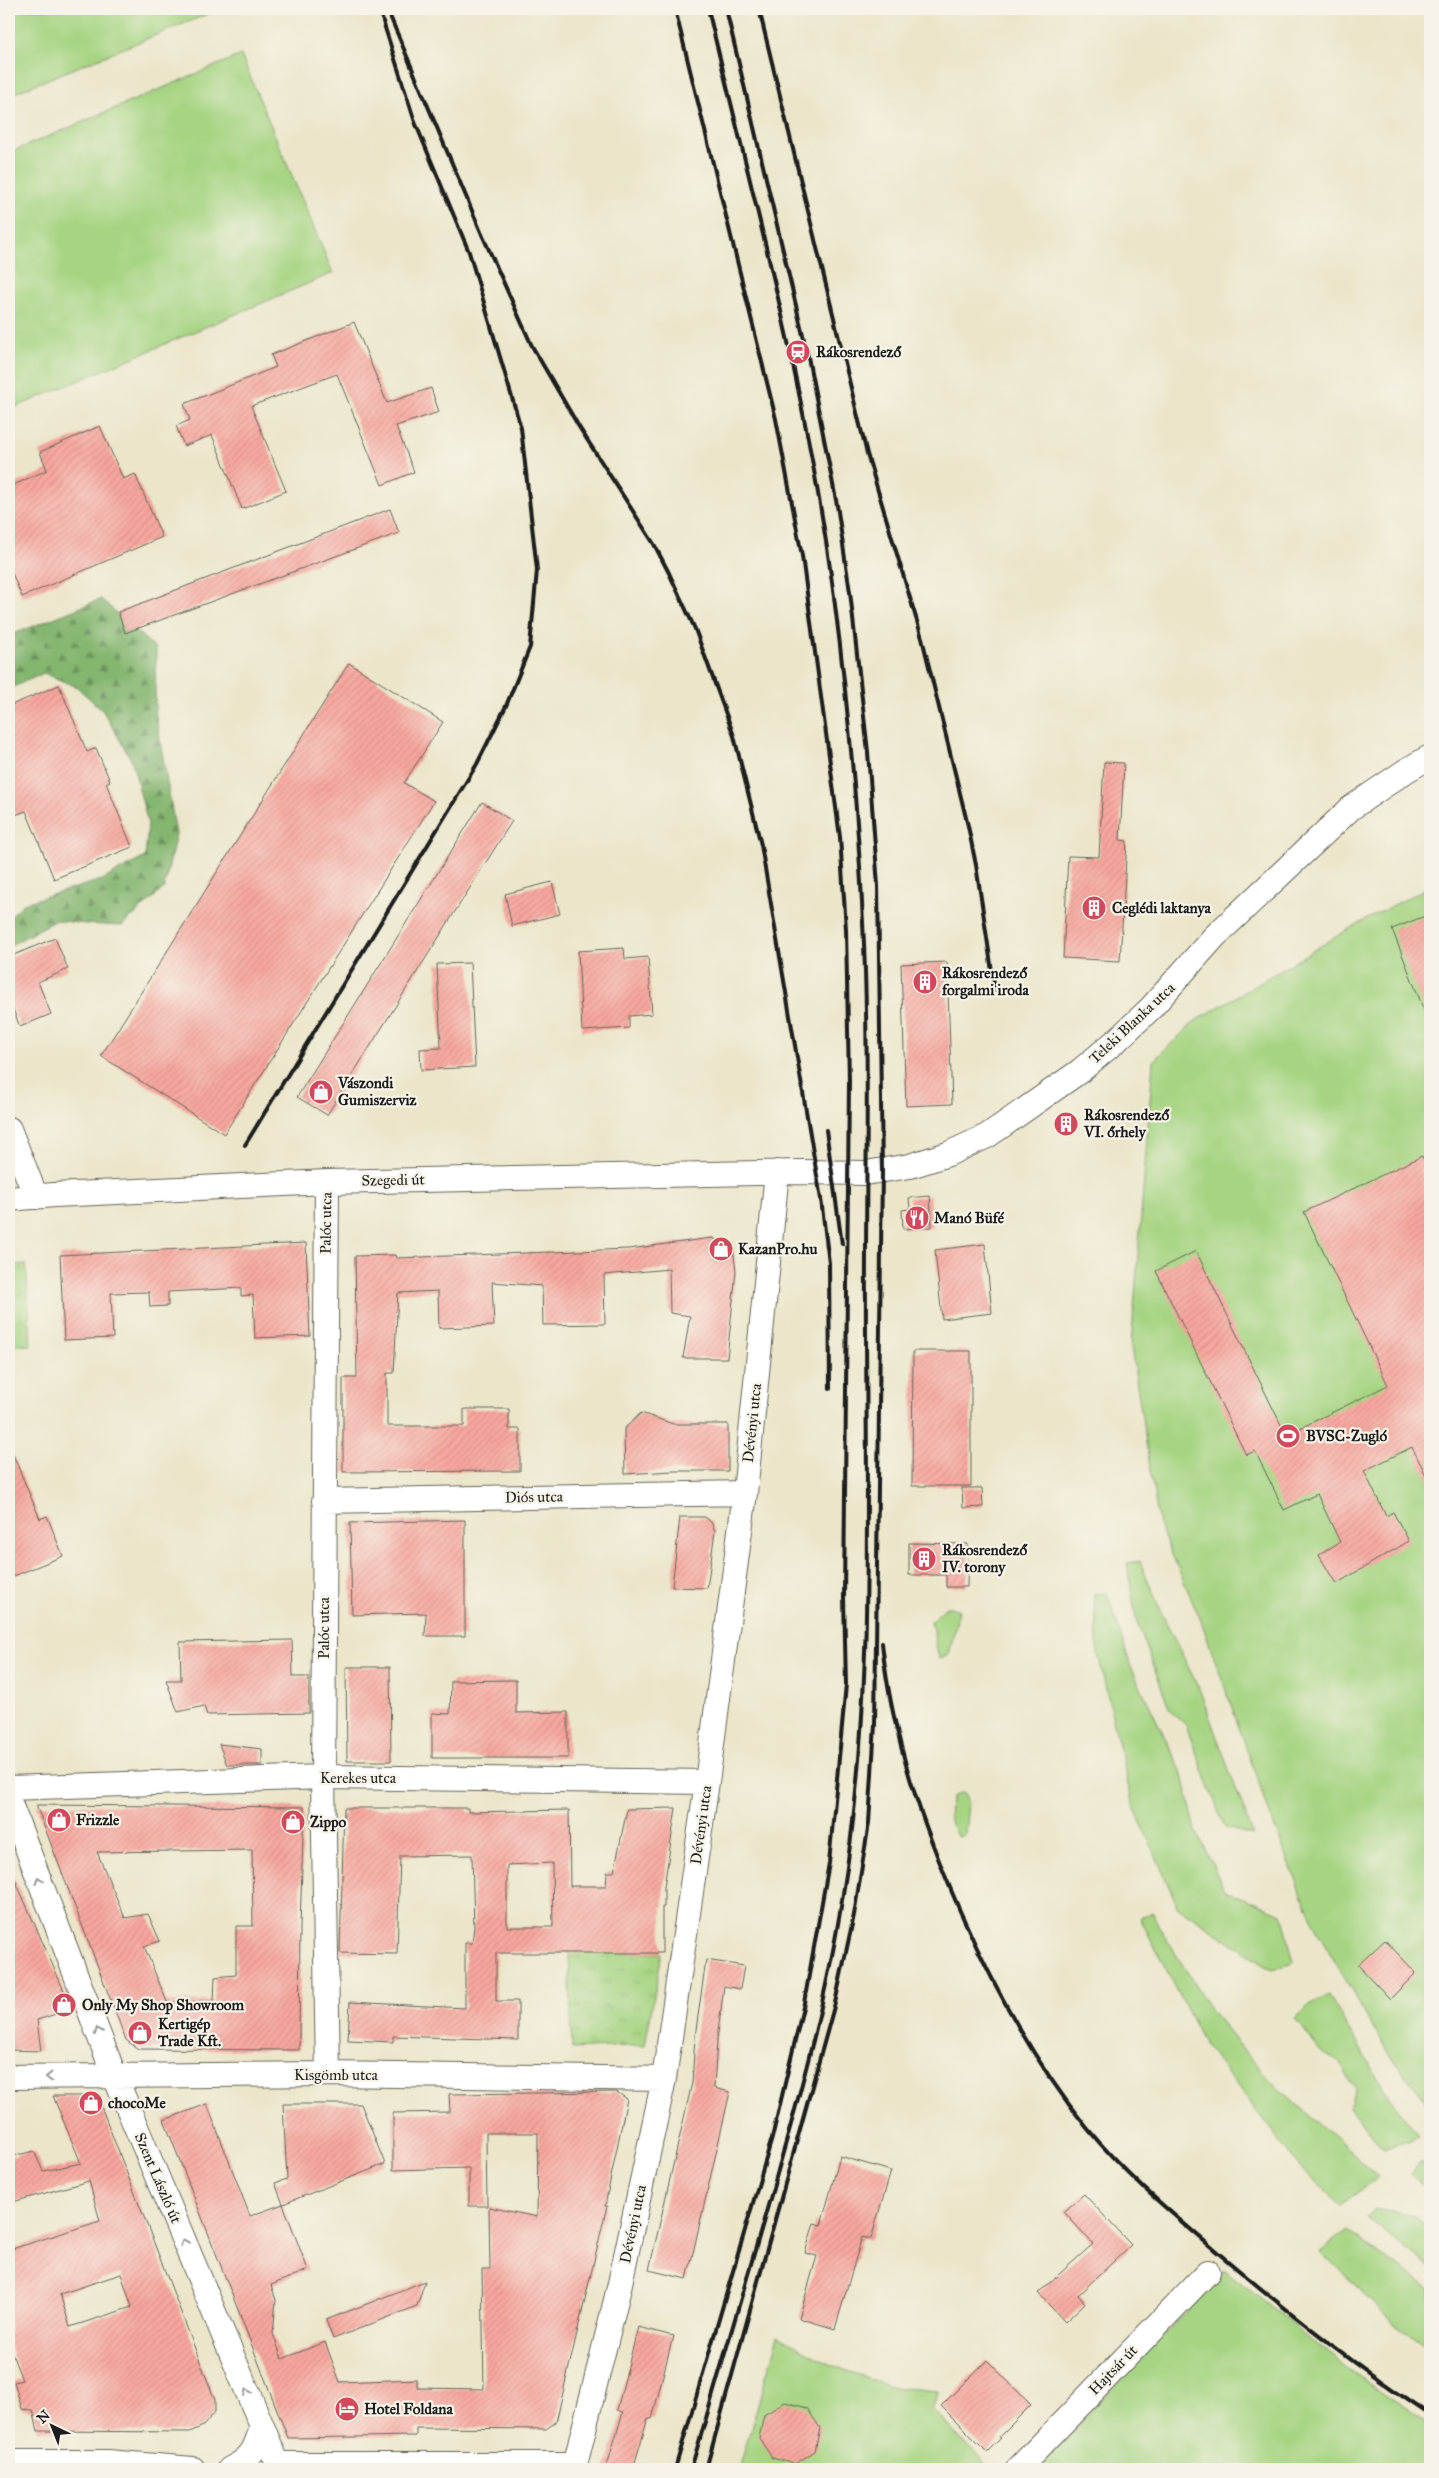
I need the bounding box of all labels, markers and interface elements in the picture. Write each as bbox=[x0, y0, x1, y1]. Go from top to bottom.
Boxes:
station icon: Rákosrendező bbox=[785, 339, 811, 365]
place label: Rákosrendező bbox=[816, 343, 902, 361]
building icon: Ceglédi laktanya bbox=[1081, 895, 1107, 921]
place label: Ceglédi laktanya bbox=[1112, 899, 1211, 918]
place label: Rákosrendező forgalmi iroda bbox=[941, 964, 1029, 1000]
building icon: Rákosrendező forgalmi iroda bbox=[912, 969, 938, 995]
street label: Teleki Blanka utca bbox=[1085, 978, 1179, 1067]
place label: Vászondi Gumiszerviz bbox=[337, 1074, 417, 1109]
shop icon: Vászondi Gumiszerviz bbox=[308, 1079, 334, 1105]
place label: Rákosrendező VI. őrhely bbox=[1083, 1106, 1170, 1142]
building icon: Rákosrendező VI. őrhely bbox=[1053, 1111, 1079, 1137]
street label: Szegedi út bbox=[361, 1170, 425, 1190]
street label: Palóc utca bbox=[316, 1191, 336, 1254]
restaurant icon: Manó Büfé bbox=[904, 1205, 930, 1231]
place label: Manó Büfé bbox=[934, 1209, 1005, 1227]
shop icon: KazanPro.hu bbox=[708, 1236, 734, 1262]
place label: KazanPro.hu bbox=[738, 1240, 817, 1258]
street label: Dévényi utca bbox=[739, 1382, 765, 1463]
sports icon: BVSC-Zugló bbox=[1275, 1423, 1301, 1449]
place label: BVSC-Zugló bbox=[1306, 1427, 1387, 1446]
street label: Diós utca bbox=[505, 1487, 564, 1507]
place label: Rákosrendező IV. torony bbox=[942, 1541, 1028, 1577]
building icon: Rákosrendező IV. torony bbox=[911, 1546, 937, 1572]
street label: Palóc utca bbox=[315, 1596, 333, 1659]
street label: Kerekes utca bbox=[320, 1769, 397, 1787]
street label: Dévényi utca bbox=[687, 1784, 716, 1866]
shop icon: Frizzle bbox=[46, 1807, 72, 1833]
shop icon: Zippo bbox=[280, 1809, 306, 1835]
place label: Frizzle bbox=[76, 1811, 120, 1829]
place label: Zippo bbox=[310, 1813, 346, 1832]
one-way arrow bbox=[35, 1876, 45, 1885]
shop icon: Only My Shop Showroom bbox=[51, 1992, 77, 2018]
place label: Only My Shop Showroom bbox=[82, 1996, 244, 2015]
place label: Kertigép Trade Kft. bbox=[157, 2015, 221, 2050]
shop icon: Kertigép Trade Kft. bbox=[127, 2020, 153, 2046]
one-way arrow bbox=[94, 2028, 104, 2036]
street label: Kisgömb utca bbox=[294, 2066, 379, 2084]
one-way arrow bbox=[45, 2072, 52, 2082]
shop icon: chocoMe bbox=[78, 2090, 104, 2116]
place label: chocoMe bbox=[108, 2094, 166, 2112]
street label: Szent László út bbox=[131, 2130, 185, 2227]
street label: Dévényi utca bbox=[616, 2183, 650, 2265]
one-way arrow bbox=[180, 2238, 191, 2247]
street label: Hajtsár út bbox=[1085, 2341, 1142, 2399]
one-way arrow bbox=[243, 2388, 254, 2397]
hotel icon: Hotel Foldana bbox=[334, 2396, 360, 2422]
north arrow bbox=[28, 2400, 78, 2450]
place label: Hotel Foldana bbox=[364, 2400, 453, 2418]
text: N bbox=[33, 2407, 54, 2427]

